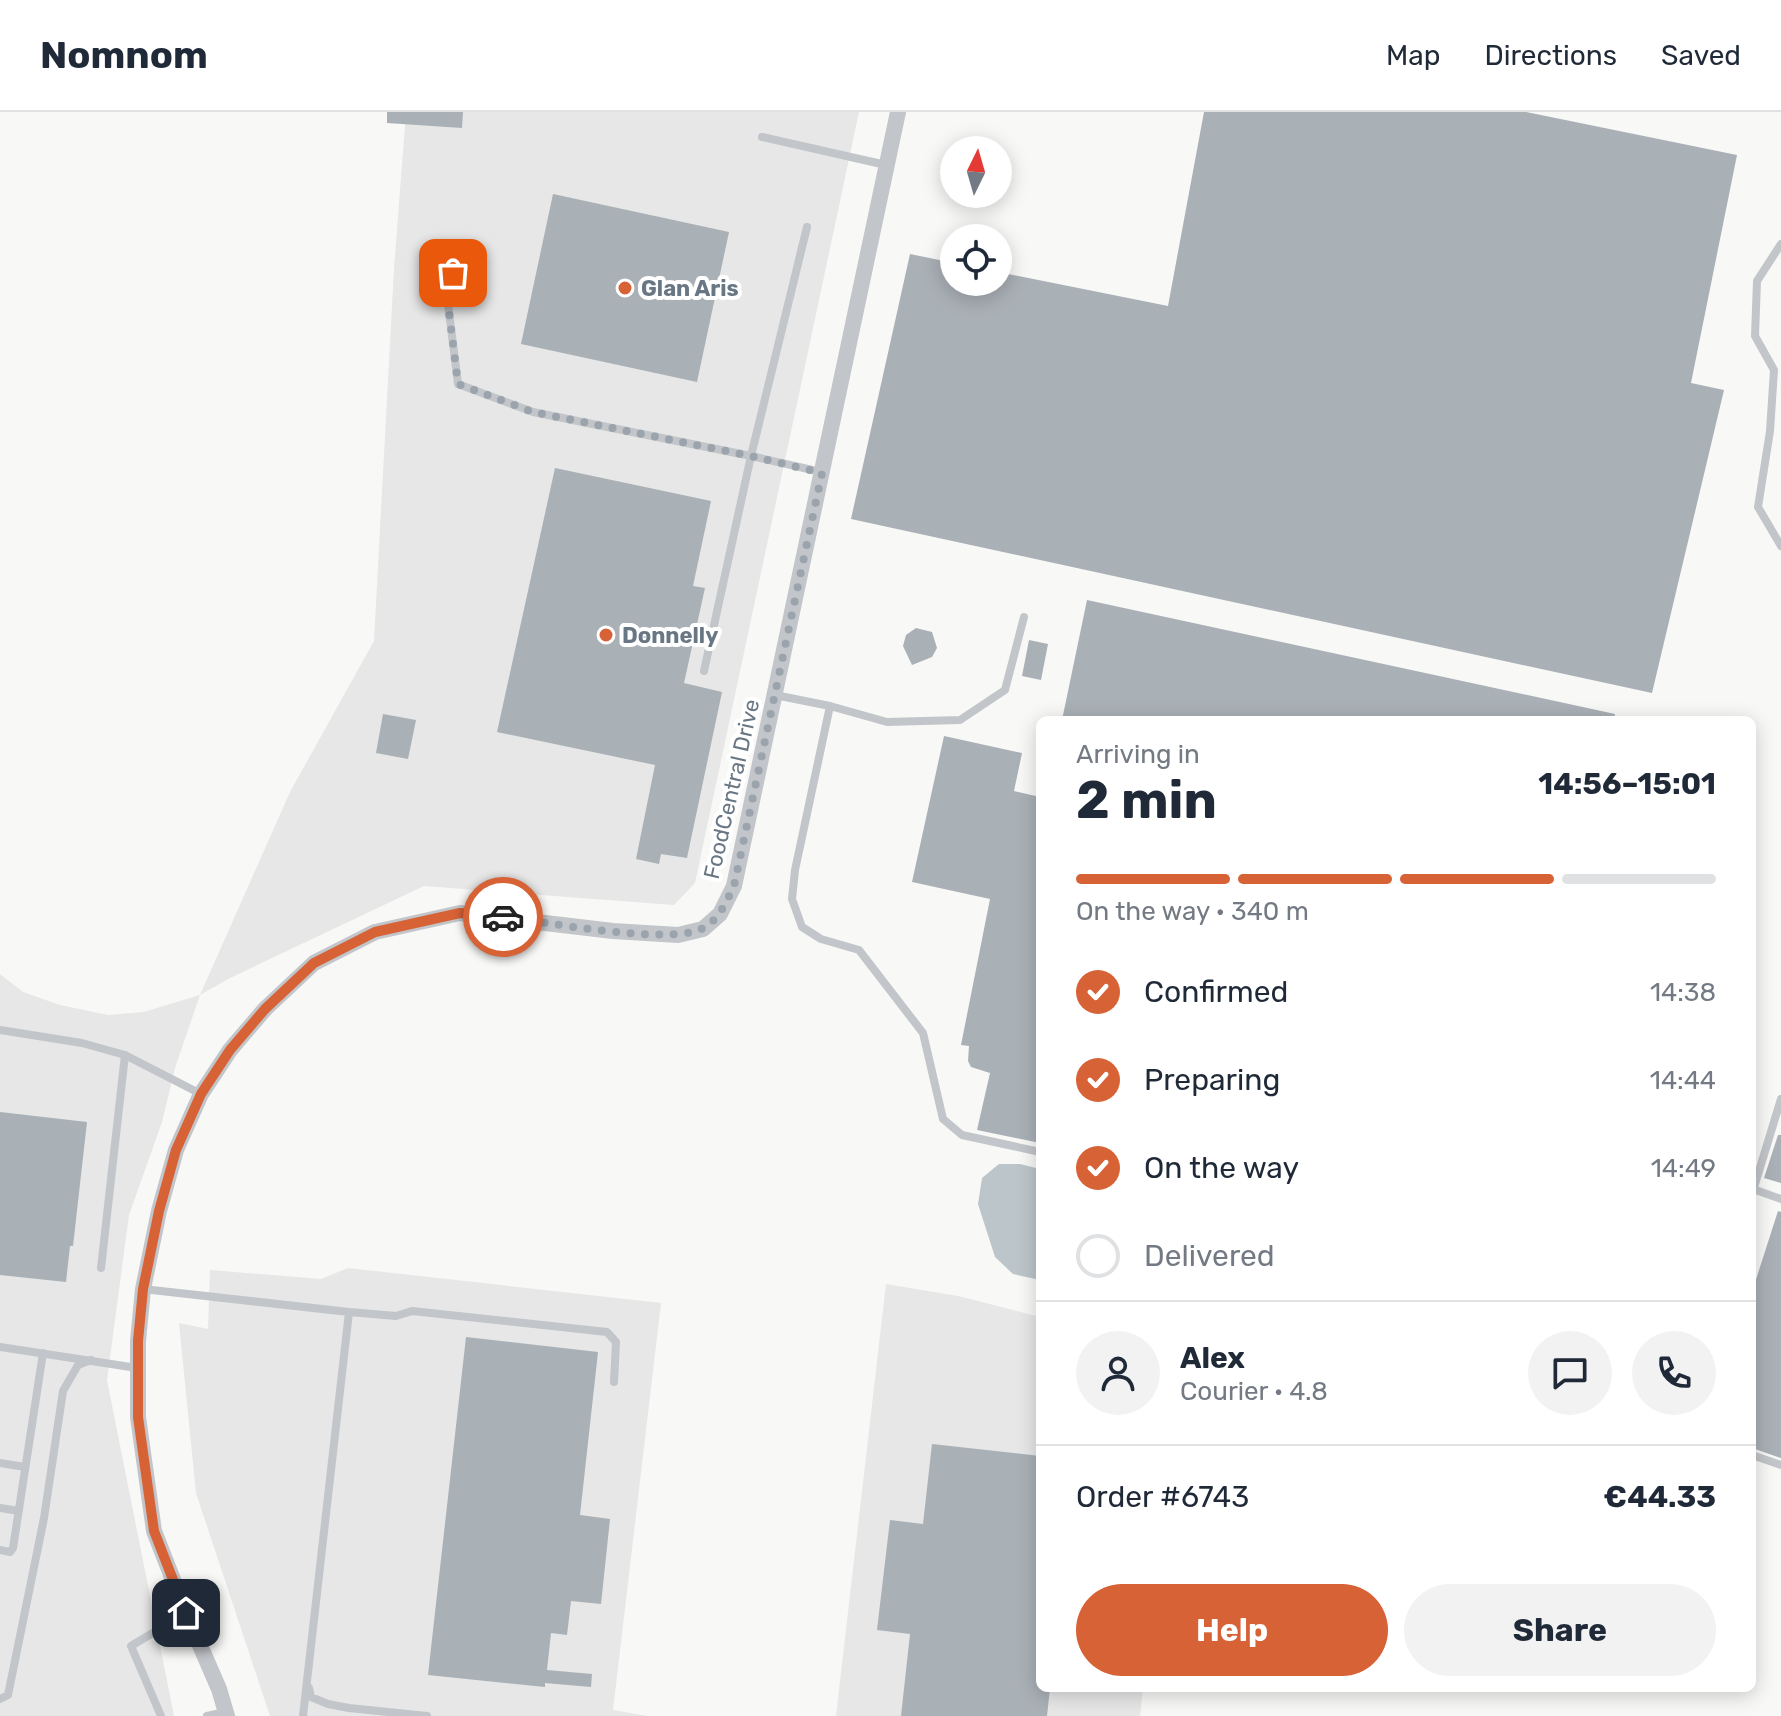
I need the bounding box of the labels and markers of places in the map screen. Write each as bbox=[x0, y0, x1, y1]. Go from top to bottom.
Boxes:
pin bbox=[419, 239, 487, 307]
place label: Glan Aris bbox=[641, 275, 739, 302]
marker: Glan Aris bbox=[616, 279, 634, 297]
place label: Donnelly bbox=[622, 622, 718, 649]
marker: Donnelly bbox=[597, 626, 615, 644]
pin bbox=[152, 1579, 220, 1647]

